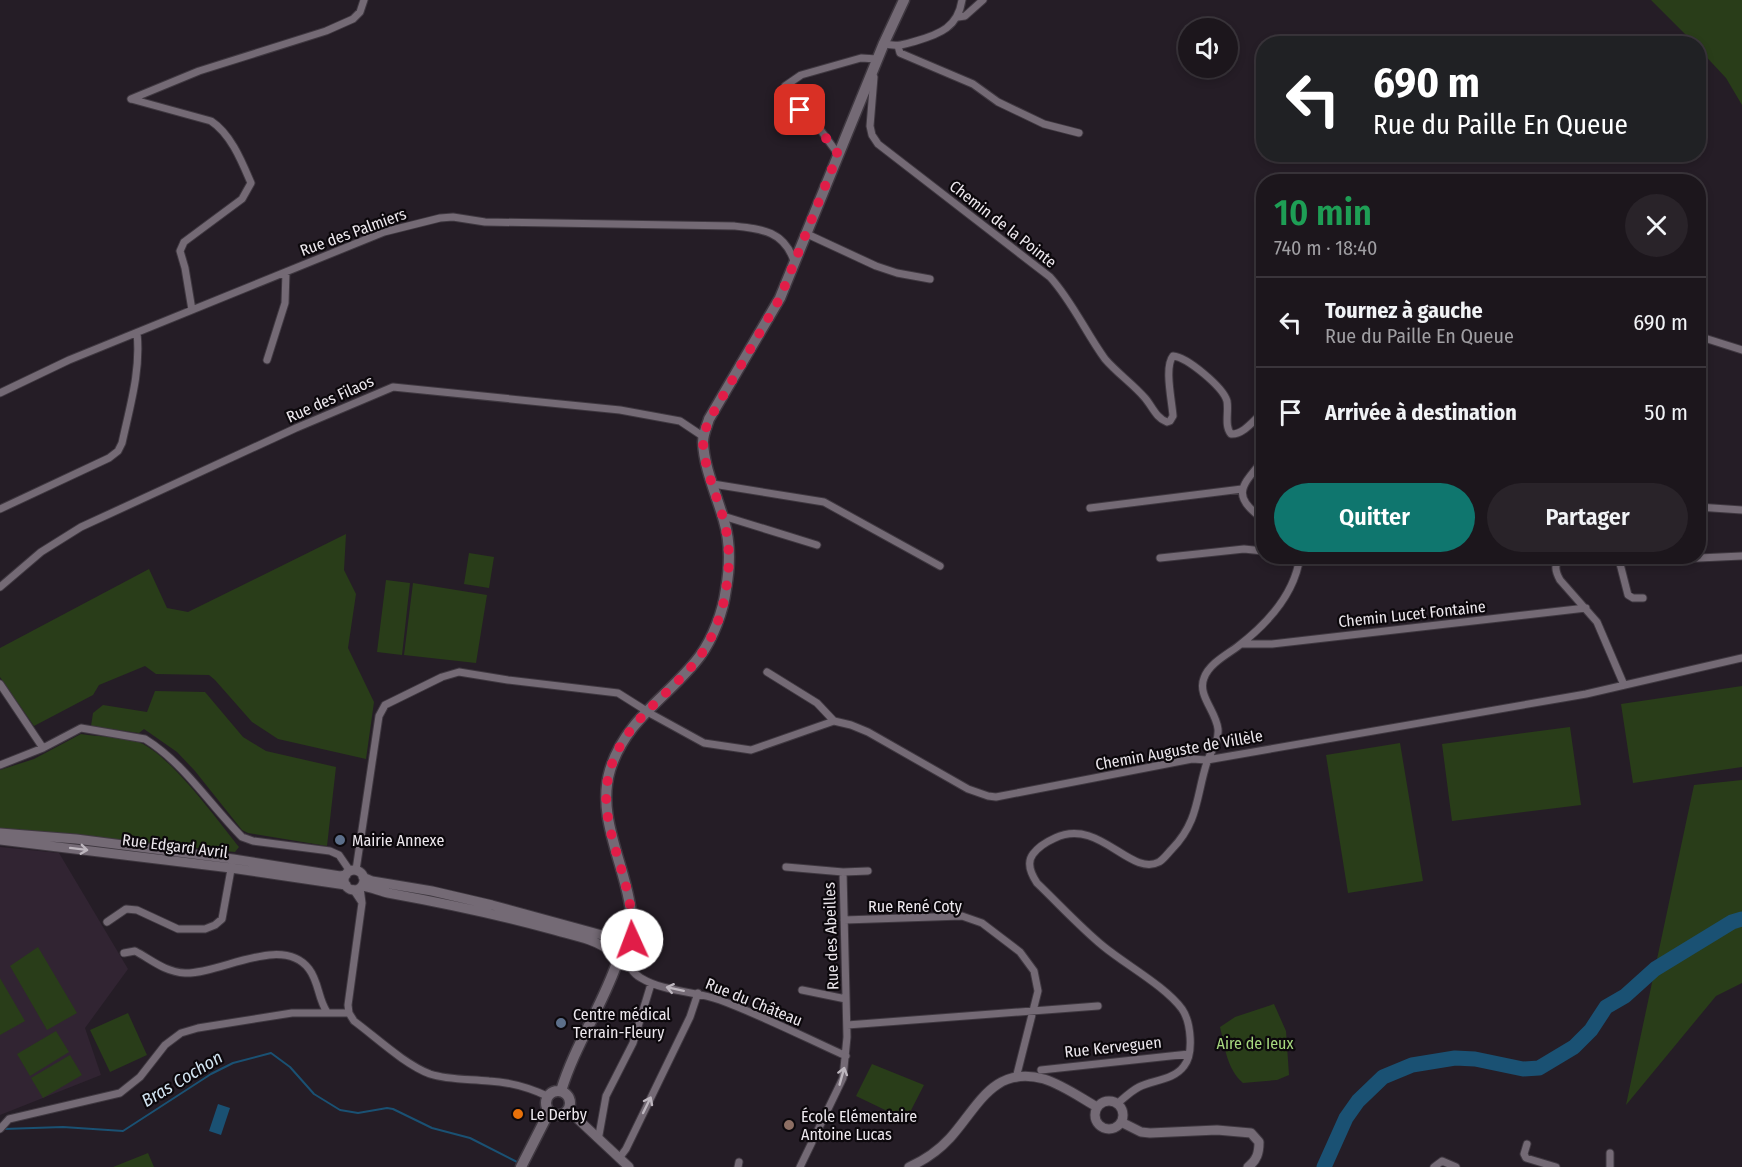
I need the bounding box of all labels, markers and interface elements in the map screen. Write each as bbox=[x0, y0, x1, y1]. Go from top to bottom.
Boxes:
map controls bbox=[1178, 18, 1238, 78]
button: sound bbox=[1178, 18, 1238, 78]
text: 690 m bbox=[1373, 58, 1480, 108]
icon: left bbox=[1274, 60, 1352, 138]
pin bbox=[774, 84, 825, 135]
icon: arrive bbox=[783, 93, 816, 126]
text: Rue du Paille En Queue bbox=[1373, 109, 1628, 141]
street label: Chemin de la Pointe bbox=[946, 176, 1060, 272]
text: 10 min bbox=[1274, 191, 1372, 235]
button: close bbox=[1625, 194, 1688, 257]
street label: Rue des Palmiers bbox=[297, 204, 409, 260]
text: 740 m · 18:40 bbox=[1274, 236, 1377, 260]
text: Tournez à gauche bbox=[1325, 297, 1483, 324]
icon: left bbox=[1274, 306, 1307, 339]
text: 690 m bbox=[1633, 309, 1688, 336]
text: Rue du Paille En Queue bbox=[1325, 324, 1514, 348]
street label: Rue des Filaos bbox=[283, 371, 377, 427]
icon: arrive bbox=[1274, 396, 1307, 429]
text: Arrivée à destination bbox=[1325, 399, 1517, 426]
text: 50 m bbox=[1644, 399, 1688, 426]
button: Quitter bbox=[1274, 483, 1475, 552]
button: Partager bbox=[1487, 483, 1688, 552]
street label: Chemin Lucet Fontaine bbox=[1337, 597, 1487, 631]
street label: Chemin Auguste de Villèle bbox=[1094, 726, 1264, 774]
street label: Rue Edgard Avril bbox=[121, 830, 229, 862]
place label: Mairie Annexe bbox=[352, 831, 444, 850]
marker: Mairie Annexe bbox=[333, 833, 347, 847]
one-way arrow bbox=[69, 844, 88, 855]
street label: Rue des Abeilles bbox=[820, 882, 842, 990]
street label: Rue René Coty bbox=[868, 897, 963, 916]
position arrow bbox=[600, 908, 664, 972]
street label: Rue du Château bbox=[703, 974, 805, 1030]
one-way arrow bbox=[665, 983, 685, 994]
place label: Centre médical Terrain-Fleury bbox=[573, 1005, 671, 1042]
marker: Centre médical Terrain-Fleury bbox=[554, 1016, 568, 1030]
street label: Rue Kerveguen bbox=[1064, 1032, 1162, 1062]
park label: Aire de Ieux bbox=[1217, 1034, 1293, 1053]
water label: Bras Cochon bbox=[137, 1046, 227, 1112]
one-way arrow bbox=[836, 1067, 848, 1086]
one-way arrow bbox=[642, 1097, 653, 1115]
place label: Le Derby bbox=[530, 1105, 588, 1124]
marker: Le Derby bbox=[511, 1107, 525, 1121]
place label: École Elémentaire Antoine Lucas bbox=[801, 1107, 917, 1144]
marker: École Elémentaire Antoine Lucas bbox=[782, 1118, 796, 1132]

